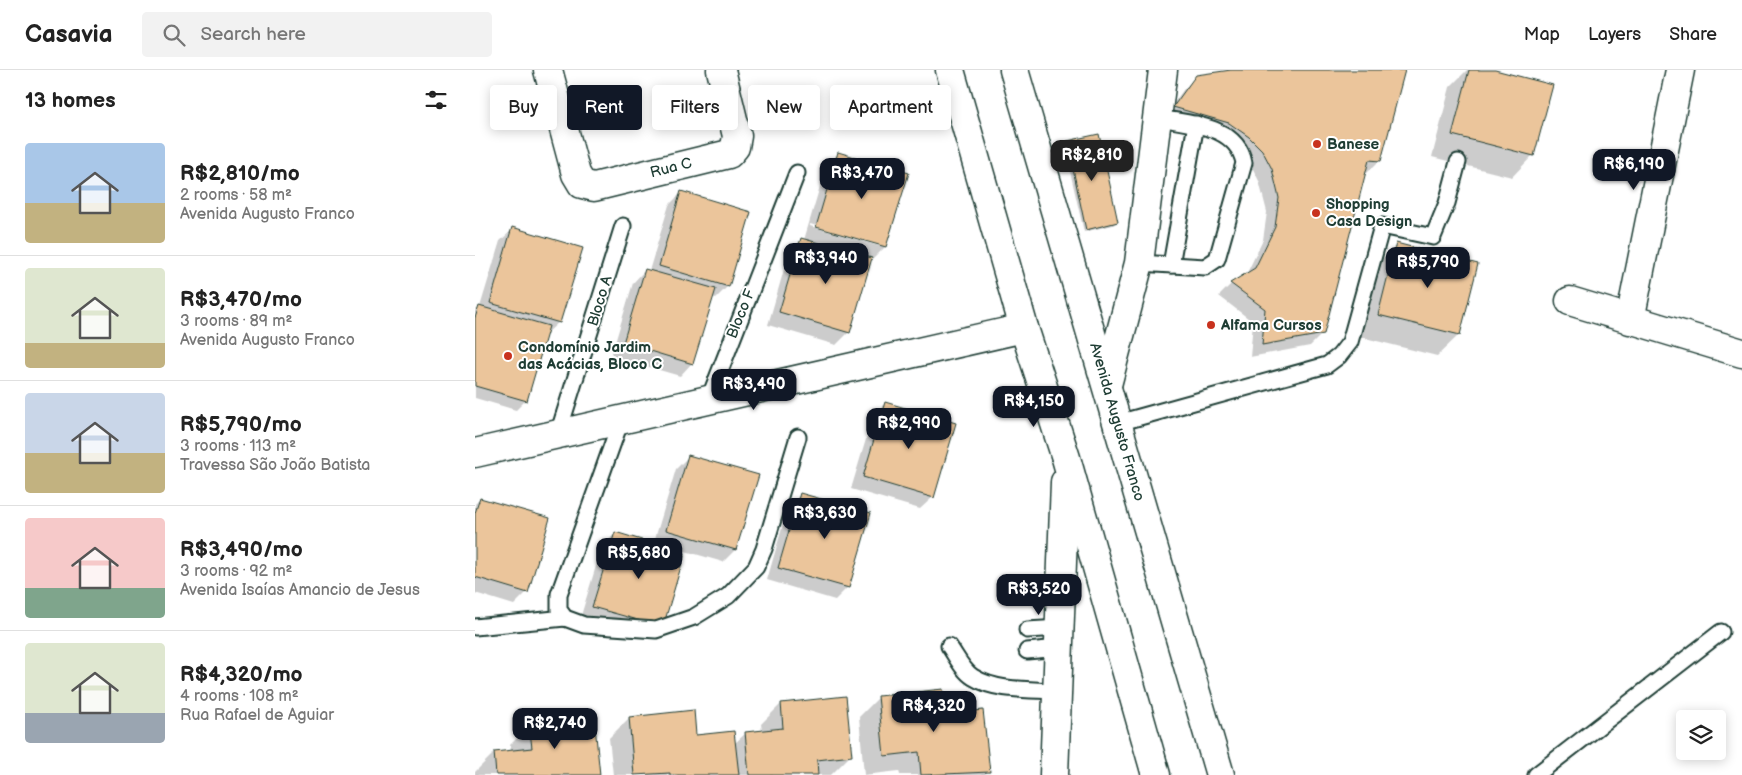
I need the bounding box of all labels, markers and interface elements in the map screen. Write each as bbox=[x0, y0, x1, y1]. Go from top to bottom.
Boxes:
search box bbox=[142, 12, 492, 57]
text: Casavia bbox=[25, 20, 112, 49]
icon: search bbox=[160, 21, 188, 49]
text: Search here bbox=[200, 23, 306, 46]
text: Map bbox=[1524, 24, 1560, 45]
text: Layers bbox=[1588, 24, 1641, 45]
text: Share bbox=[1669, 24, 1717, 45]
chip: Buy bbox=[490, 85, 557, 130]
chip: Rent bbox=[567, 85, 642, 130]
chip: Filters bbox=[652, 85, 738, 130]
chip: New bbox=[748, 85, 820, 130]
chip: Apartment bbox=[830, 85, 951, 130]
icon: filters bbox=[422, 86, 450, 114]
text: 13 homes bbox=[25, 88, 116, 113]
place label: Banese bbox=[1327, 135, 1380, 154]
marker: Banese bbox=[1311, 138, 1323, 150]
pin: R$2,810 bbox=[1046, 140, 1138, 182]
text: R$2,810 bbox=[1062, 146, 1122, 165]
pin: R$6,190 bbox=[1588, 148, 1680, 191]
street label: Rua C bbox=[648, 154, 694, 182]
text: R$6,190 bbox=[1604, 155, 1664, 174]
pin: R$3,470 bbox=[816, 158, 908, 200]
text: R$2,810/mo bbox=[180, 161, 300, 186]
icon: home bbox=[65, 163, 125, 223]
text: R$3,470 bbox=[831, 164, 893, 183]
text: 2 rooms · 58 m² bbox=[180, 186, 292, 205]
place label: Shopping Casa Design bbox=[1326, 195, 1412, 231]
text: Avenida Augusto Franco bbox=[180, 205, 355, 224]
marker: Shopping Casa Design bbox=[1310, 207, 1322, 219]
pin: R$3,940 bbox=[780, 242, 872, 285]
pin: R$5,790 bbox=[1382, 246, 1474, 289]
text: R$3,940 bbox=[794, 249, 858, 268]
text: R$5,790 bbox=[1397, 253, 1459, 272]
street label: Bloco A bbox=[583, 273, 617, 329]
text: R$3,470/mo bbox=[180, 287, 302, 312]
street label: Bloco F bbox=[723, 287, 759, 341]
icon: home bbox=[65, 288, 125, 348]
text: 3 rooms · 89 m² bbox=[180, 312, 292, 331]
place label: Alfama Cursos bbox=[1220, 316, 1322, 335]
marker: Alfama Cursos bbox=[1205, 319, 1217, 331]
text: Avenida Augusto Franco bbox=[180, 331, 355, 350]
place label: Condomínio Jardim das Acácias, Bloco C bbox=[518, 338, 662, 374]
street label: Avenida Augusto Franco bbox=[1085, 341, 1149, 503]
marker: Condomínio Jardim das Acácias, Bloco C bbox=[502, 350, 514, 362]
pin: R$3,490 bbox=[708, 368, 800, 411]
text: R$3,490 bbox=[722, 375, 786, 394]
pin: R$4,150 bbox=[988, 386, 1080, 428]
text: R$4,150 bbox=[1004, 392, 1064, 411]
pin: R$2,990 bbox=[863, 408, 955, 450]
text: R$5,790/mo bbox=[180, 412, 302, 437]
icon: home bbox=[65, 413, 125, 473]
text: R$2,990 bbox=[877, 414, 941, 433]
text: 3 rooms · 113 m² bbox=[180, 437, 296, 456]
text: Travessa São João Batista bbox=[180, 456, 370, 475]
pin: R$3,630 bbox=[779, 498, 871, 540]
text: R$3,630 bbox=[793, 504, 857, 523]
text: R$3,490/mo bbox=[180, 537, 303, 562]
icon: home bbox=[65, 538, 125, 598]
pin: R$5,680 bbox=[593, 538, 685, 580]
text: R$5,680 bbox=[607, 544, 671, 563]
text: 3 rooms · 92 m² bbox=[180, 562, 293, 581]
pin: R$3,520 bbox=[993, 574, 1085, 616]
text: R$3,520 bbox=[1008, 580, 1070, 599]
text: Avenida Isaías Amancio de Jesus bbox=[180, 581, 420, 600]
text: R$4,320/mo bbox=[180, 662, 303, 687]
icon: home bbox=[65, 663, 125, 723]
text: 4 rooms · 108 m² bbox=[180, 687, 299, 706]
pin: R$4,320 bbox=[888, 690, 980, 733]
text: R$4,320 bbox=[902, 697, 966, 716]
text: Rua Rafael de Aguiar bbox=[180, 706, 334, 725]
pin: R$2,740 bbox=[509, 708, 601, 750]
map controls bbox=[1676, 710, 1726, 760]
button: layers bbox=[1676, 710, 1726, 760]
text: R$2,740 bbox=[524, 714, 586, 733]

